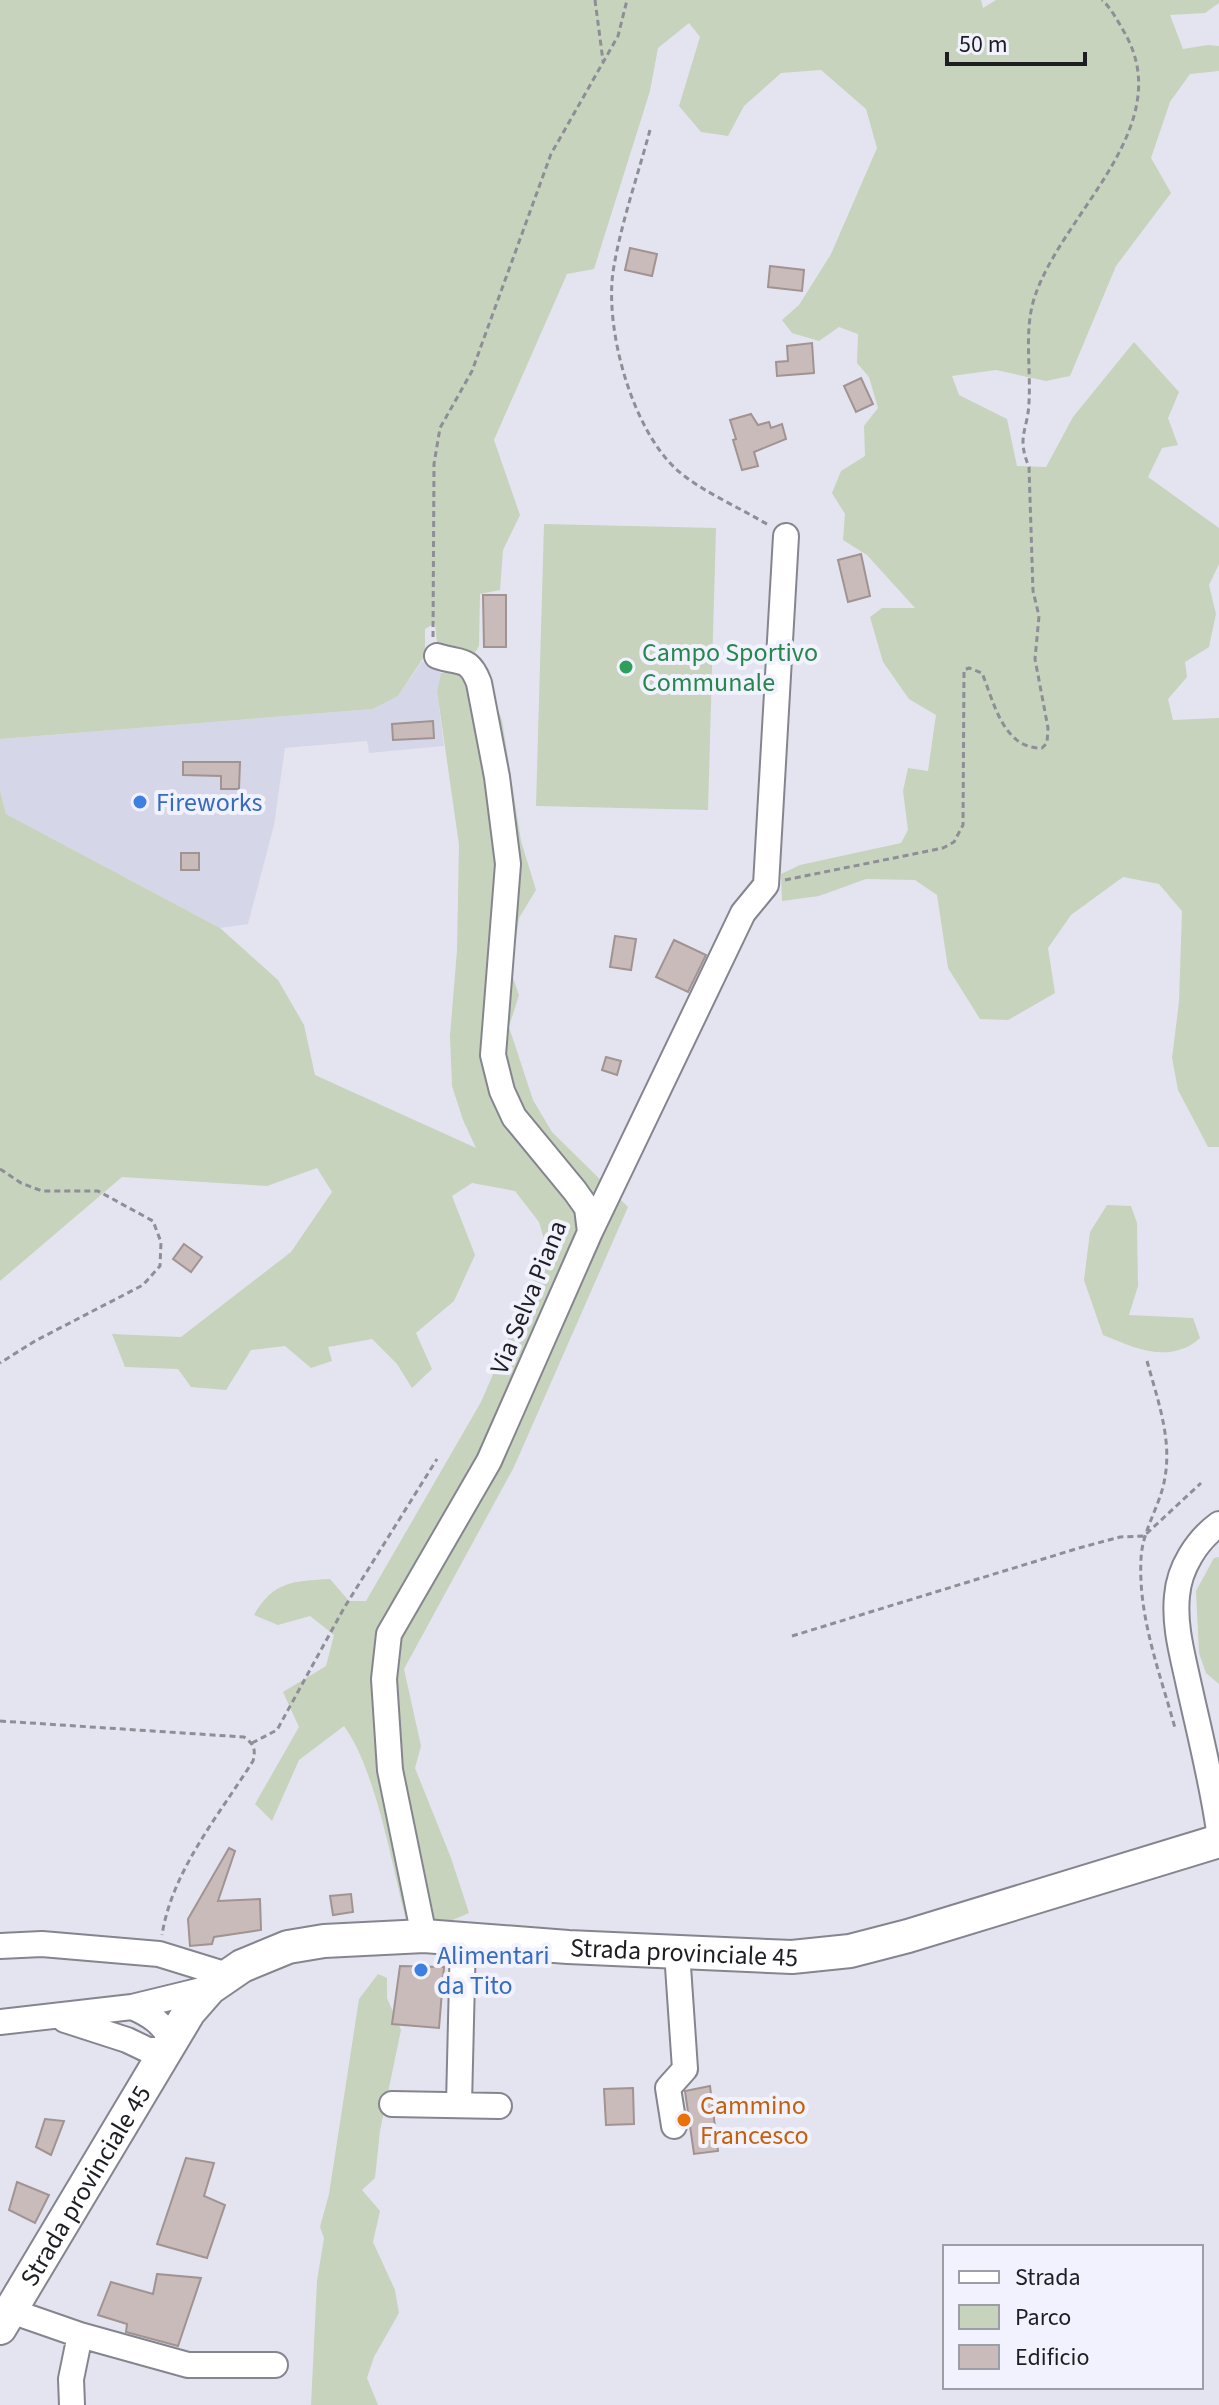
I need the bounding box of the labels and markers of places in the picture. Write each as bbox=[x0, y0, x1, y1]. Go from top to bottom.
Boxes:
place label: Campo Sportivo Communale bbox=[642, 634, 818, 701]
marker: Campo Sportivo Communale bbox=[617, 658, 635, 676]
place label: Fireworks bbox=[156, 784, 263, 821]
marker: Fireworks bbox=[131, 793, 149, 811]
place label: Alimentari da Tito bbox=[437, 1937, 550, 2004]
marker: Alimentari da Tito bbox=[412, 1961, 430, 1979]
place label: Cammino Francesco bbox=[700, 2087, 809, 2154]
marker: Cammino Francesco bbox=[675, 2111, 693, 2129]

